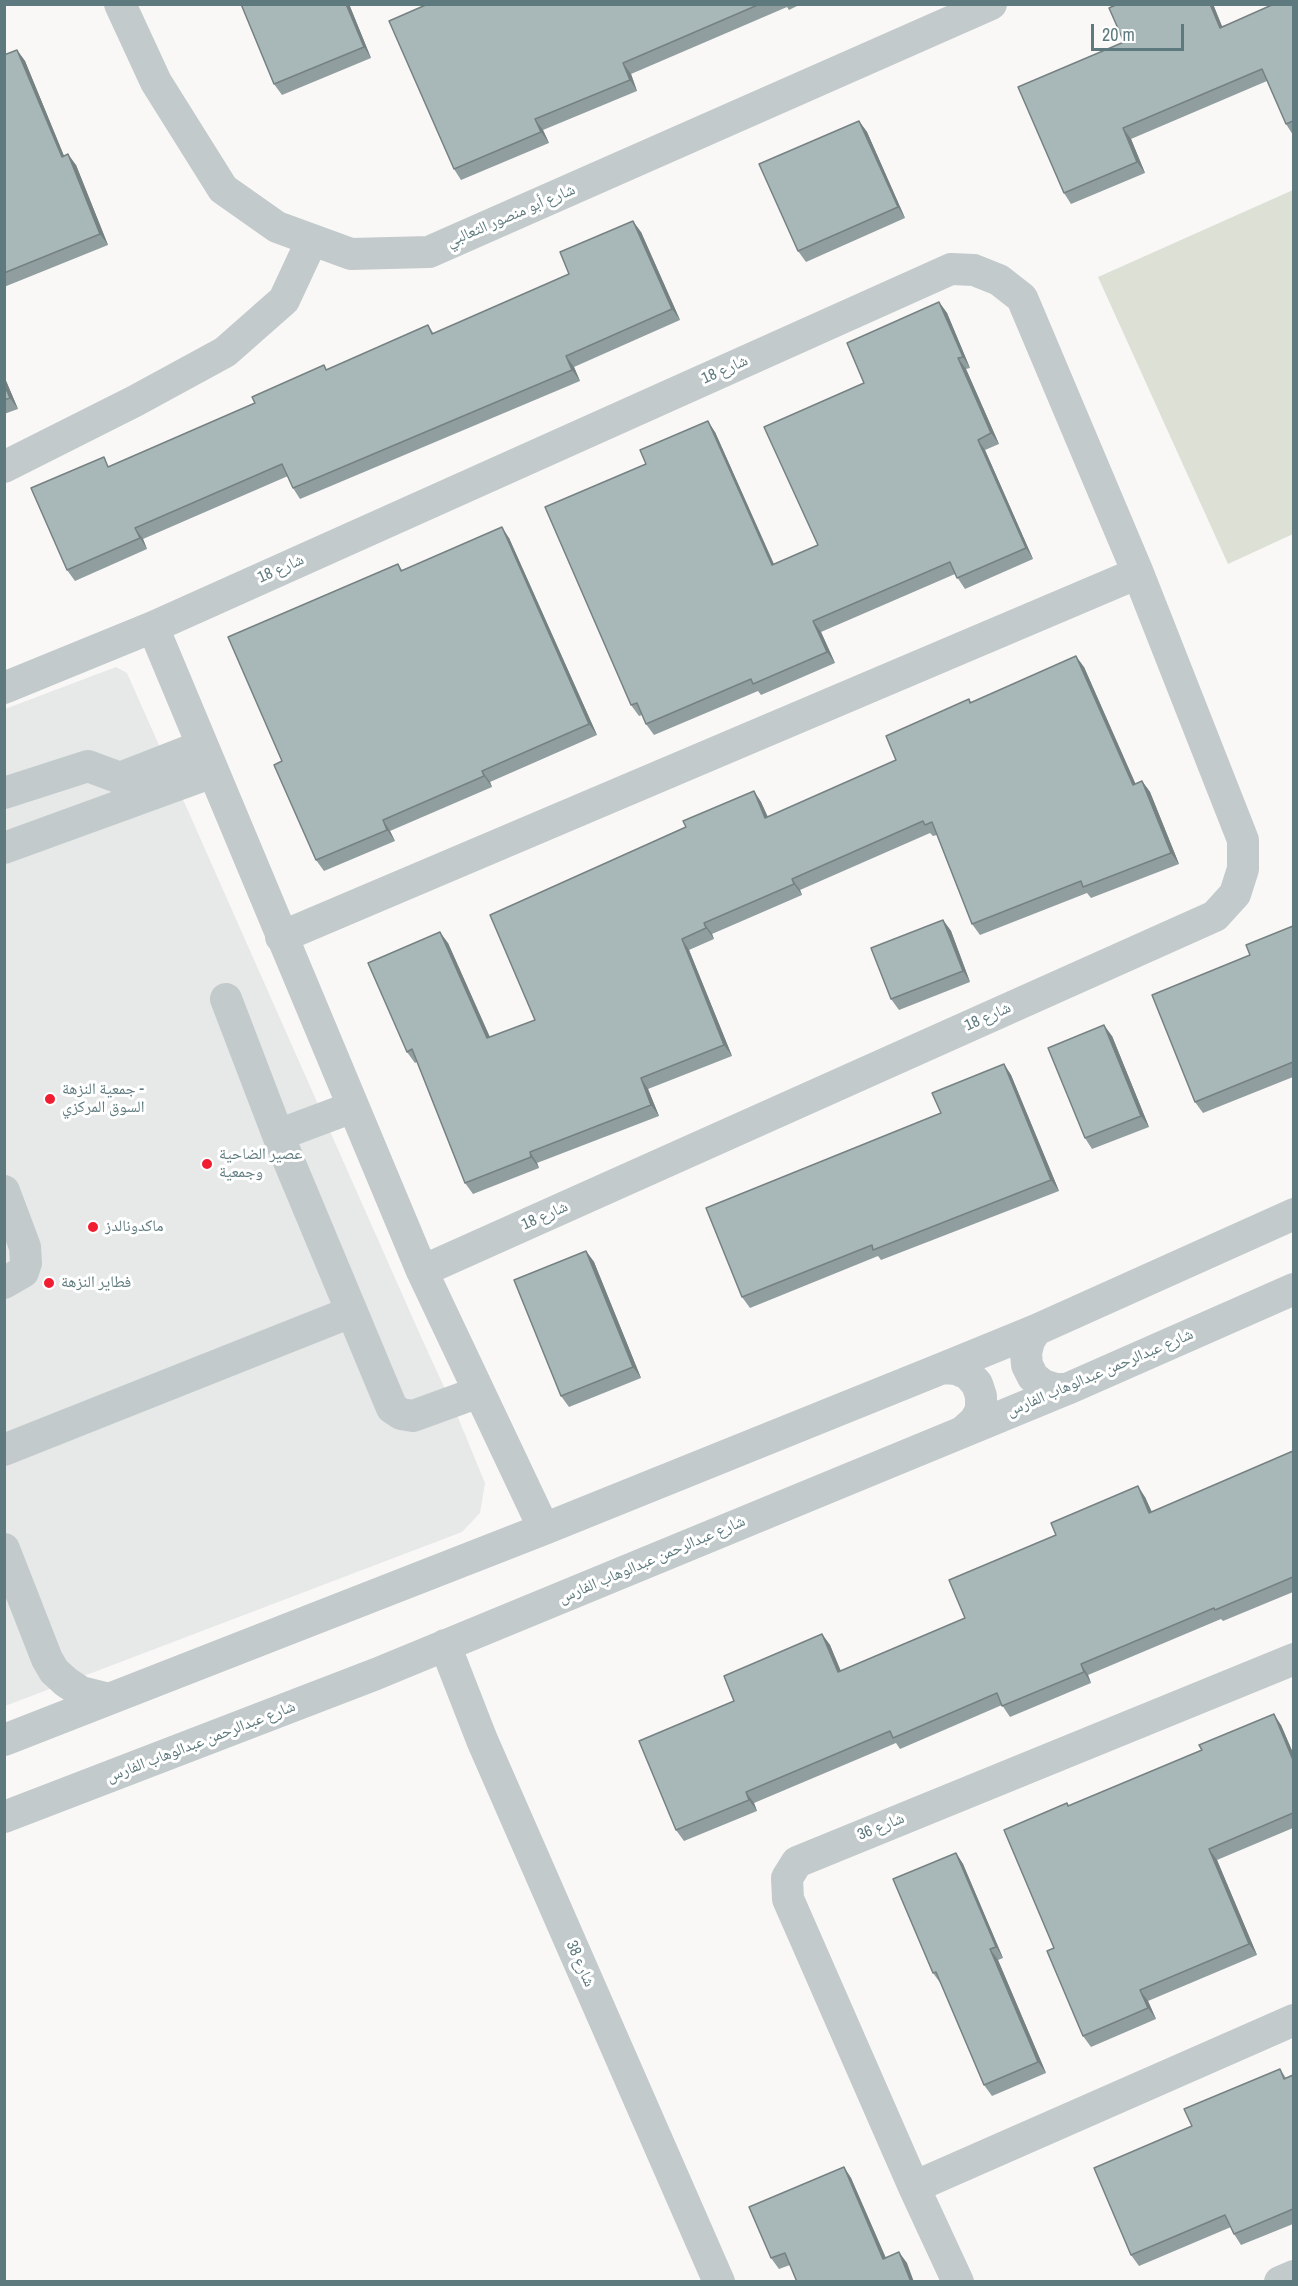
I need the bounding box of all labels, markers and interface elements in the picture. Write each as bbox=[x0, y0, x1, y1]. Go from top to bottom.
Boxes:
scale bar bbox=[1094, 12, 1187, 50]
text: 20 m bbox=[1102, 22, 1135, 47]
street label: شارع أبو منصور الثعالبي bbox=[444, 180, 578, 252]
street label: شارع 18 bbox=[699, 351, 751, 389]
street label: شارع 18 bbox=[255, 550, 307, 588]
street label: شارع 18 bbox=[962, 998, 1014, 1036]
place label: جمعية النزهة - السوق المركزي bbox=[62, 1080, 145, 1118]
marker: جمعية النزهة - السوق المركزي bbox=[43, 1092, 57, 1106]
place label: عصير الضاحية وجمعية bbox=[219, 1145, 302, 1183]
marker: عصير الضاحية وجمعية bbox=[200, 1157, 214, 1171]
street label: شارع 18 bbox=[519, 1197, 571, 1235]
place label: ماكدونالدز bbox=[105, 1217, 164, 1237]
marker: ماكدونالدز bbox=[86, 1220, 100, 1234]
place label: فطاير النزهة bbox=[61, 1273, 131, 1293]
marker: فطاير النزهة bbox=[42, 1276, 56, 1290]
street label: شارع عبدالرحمن عبدالوهاب الفارس bbox=[1004, 1325, 1196, 1421]
street label: شارع عبدالرحمن عبدالوهاب الفارس bbox=[556, 1512, 748, 1608]
street label: شارع عبدالرحمن عبدالوهاب الفارس bbox=[104, 1697, 298, 1787]
street label: شارع 36 bbox=[855, 1809, 907, 1845]
street label: شارع 38 bbox=[561, 1938, 599, 1990]

